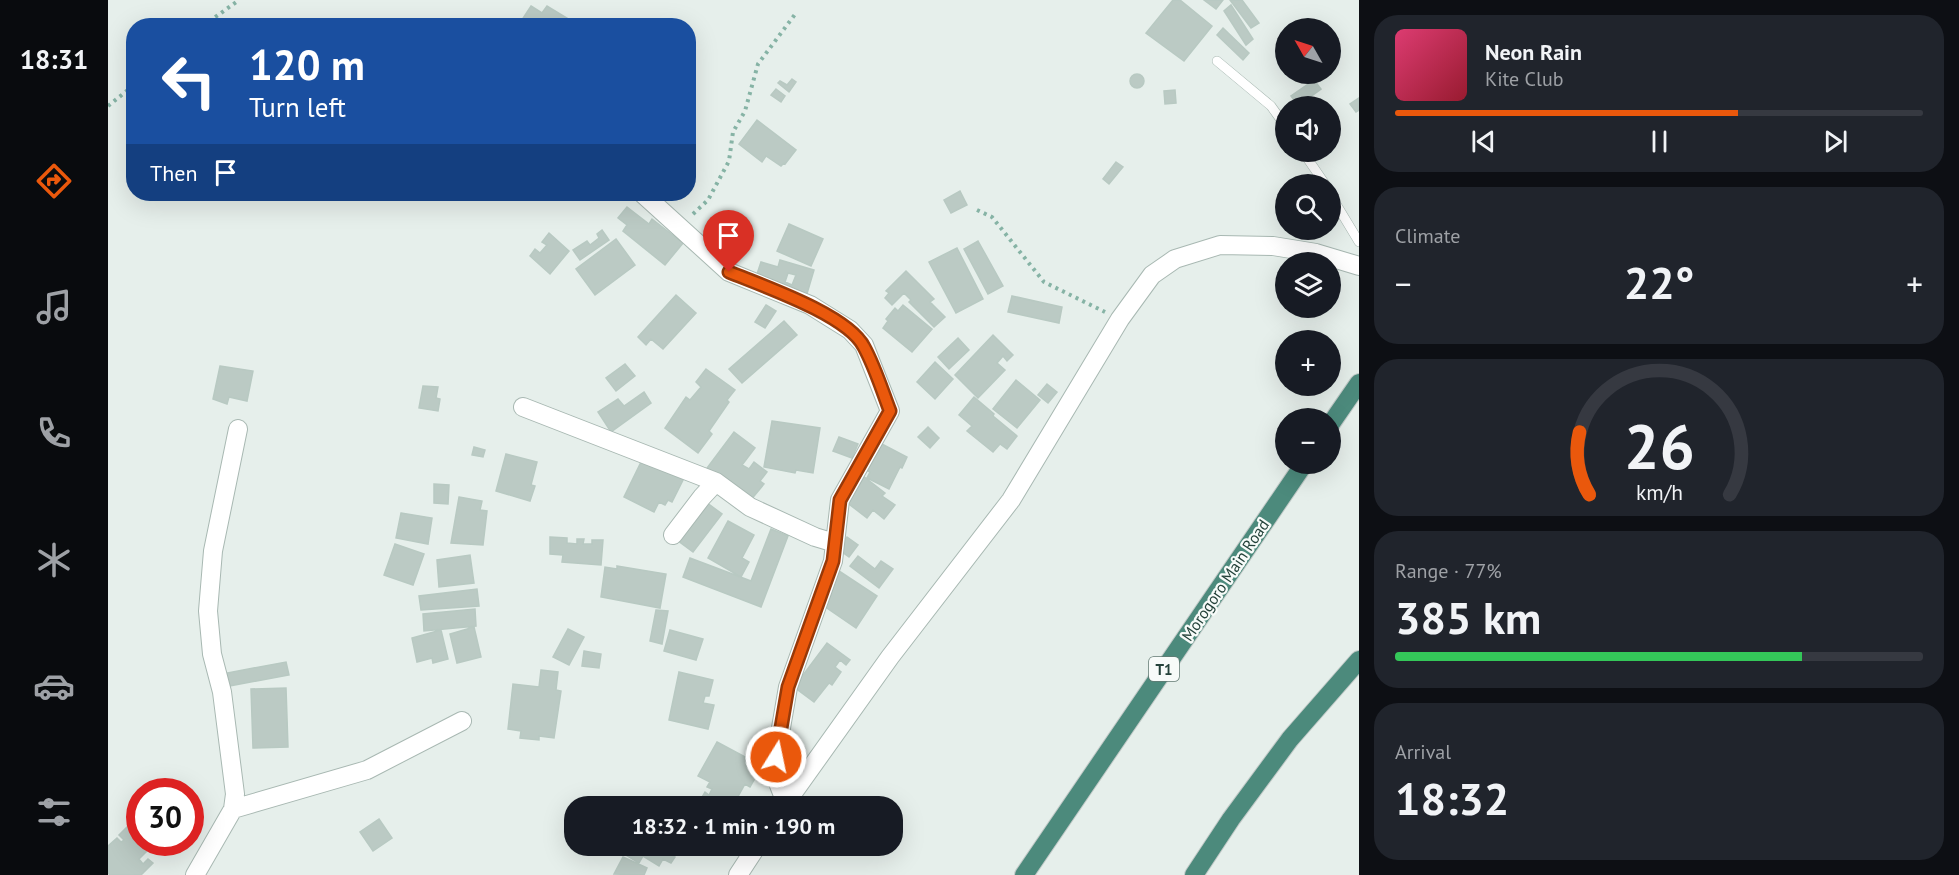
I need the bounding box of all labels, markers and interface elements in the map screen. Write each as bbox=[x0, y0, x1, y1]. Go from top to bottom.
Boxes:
north arrow bbox=[1275, 18, 1341, 84]
map controls bbox=[1275, 18, 1341, 474]
text: 120 m bbox=[249, 37, 365, 92]
text: Neon Rain bbox=[1485, 38, 1582, 66]
text: 18:31 bbox=[20, 42, 88, 76]
icon: left bbox=[150, 42, 228, 120]
text: Kite Club bbox=[1485, 66, 1563, 92]
text: Turn left bbox=[249, 90, 346, 124]
button: sound bbox=[1275, 96, 1341, 162]
icon: previous bbox=[1467, 125, 1500, 158]
icon: pause bbox=[1643, 125, 1676, 158]
icon: next bbox=[1819, 125, 1852, 158]
icon: arrive bbox=[209, 156, 242, 189]
text: Then bbox=[150, 159, 197, 187]
icon: directions bbox=[33, 160, 75, 202]
button: search bbox=[1275, 174, 1341, 240]
pin bbox=[703, 210, 754, 272]
icon: arrive bbox=[712, 219, 745, 252]
text: Climate bbox=[1395, 223, 1461, 249]
button: layers bbox=[1275, 252, 1341, 318]
text: 22° bbox=[1624, 253, 1694, 311]
text: − bbox=[1395, 262, 1412, 305]
text: + bbox=[1906, 262, 1923, 305]
icon: music bbox=[33, 286, 75, 328]
button: + bbox=[1275, 330, 1341, 396]
text: 26 bbox=[1624, 405, 1694, 486]
button: − bbox=[1275, 408, 1341, 474]
icon: phone bbox=[33, 412, 75, 454]
text: km/h bbox=[1635, 478, 1682, 506]
street label: Morogoro Main Road bbox=[1177, 515, 1273, 645]
icon: climate bbox=[33, 539, 75, 581]
text: Range · 77% bbox=[1395, 558, 1502, 584]
text: 385 km bbox=[1395, 588, 1541, 646]
road number: T1 bbox=[1149, 657, 1179, 681]
icon: car bbox=[33, 665, 75, 707]
position arrow bbox=[744, 725, 808, 789]
text: Arrival bbox=[1395, 739, 1451, 765]
text: 18:32 bbox=[1395, 769, 1509, 827]
speed limit sign: 30 bbox=[126, 778, 204, 856]
icon: filters bbox=[33, 791, 75, 833]
text: 18:32 · 1 min · 190 m bbox=[632, 812, 835, 840]

